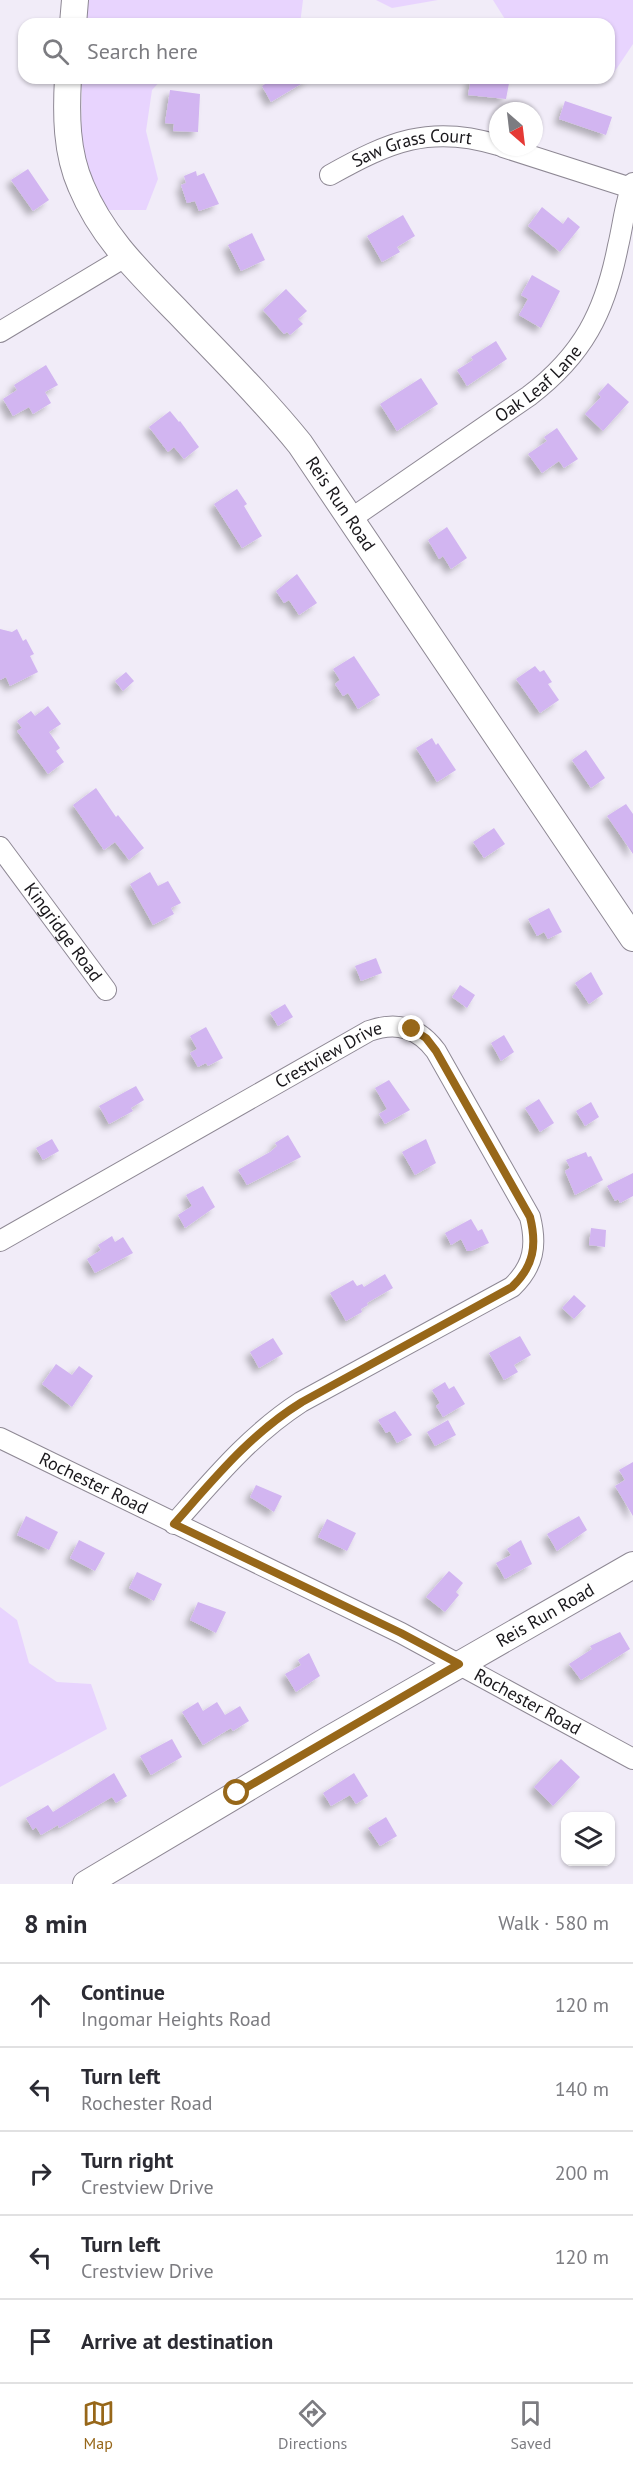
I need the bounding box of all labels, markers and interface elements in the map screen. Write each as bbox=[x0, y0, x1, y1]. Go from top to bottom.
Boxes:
search box bbox=[18, 18, 615, 84]
icon: search bbox=[39, 35, 72, 68]
text: Search here bbox=[87, 37, 198, 65]
north arrow bbox=[489, 102, 543, 156]
street label: Saw Grass Court bbox=[348, 124, 474, 172]
street label: Oak Leaf Lane bbox=[490, 340, 587, 427]
street label: Reis Run Road bbox=[301, 452, 381, 555]
street label: Kingridge Road bbox=[19, 878, 108, 986]
route end bbox=[398, 1015, 424, 1041]
street label: Crestview Drive bbox=[271, 1016, 384, 1093]
street label: Rochester Road bbox=[35, 1447, 152, 1519]
street label: Reis Run Road bbox=[492, 1578, 598, 1652]
street label: Rochester Road bbox=[470, 1663, 585, 1740]
route start bbox=[223, 1779, 249, 1805]
map controls bbox=[561, 1812, 615, 1866]
button: layers bbox=[561, 1812, 615, 1866]
text: 8 min bbox=[24, 1907, 87, 1940]
text: Walk · 580 m bbox=[498, 1910, 609, 1936]
text: Continue bbox=[81, 1978, 165, 2006]
icon: ahead bbox=[24, 1989, 57, 2022]
text: 120 m bbox=[555, 1992, 609, 2018]
text: Ingomar Heights Road bbox=[81, 2006, 271, 2032]
text: Turn left bbox=[81, 2062, 161, 2090]
icon: left bbox=[24, 2073, 57, 2106]
text: 140 m bbox=[555, 2076, 609, 2102]
text: Rochester Road bbox=[81, 2090, 212, 2116]
text: Turn right bbox=[81, 2146, 173, 2174]
icon: right bbox=[24, 2157, 57, 2190]
text: 200 m bbox=[555, 2160, 609, 2186]
text: Crestview Drive bbox=[81, 2174, 214, 2200]
text: Turn left bbox=[81, 2230, 161, 2258]
icon: left bbox=[24, 2241, 57, 2274]
text: 120 m bbox=[555, 2244, 609, 2270]
text: Crestview Drive bbox=[81, 2258, 214, 2284]
icon: arrive bbox=[24, 2325, 57, 2358]
text: Arrive at destination bbox=[81, 2327, 273, 2355]
tab: Map bbox=[82, 2397, 115, 2453]
tab: Directions bbox=[278, 2397, 347, 2453]
tab: Saved bbox=[511, 2397, 551, 2453]

